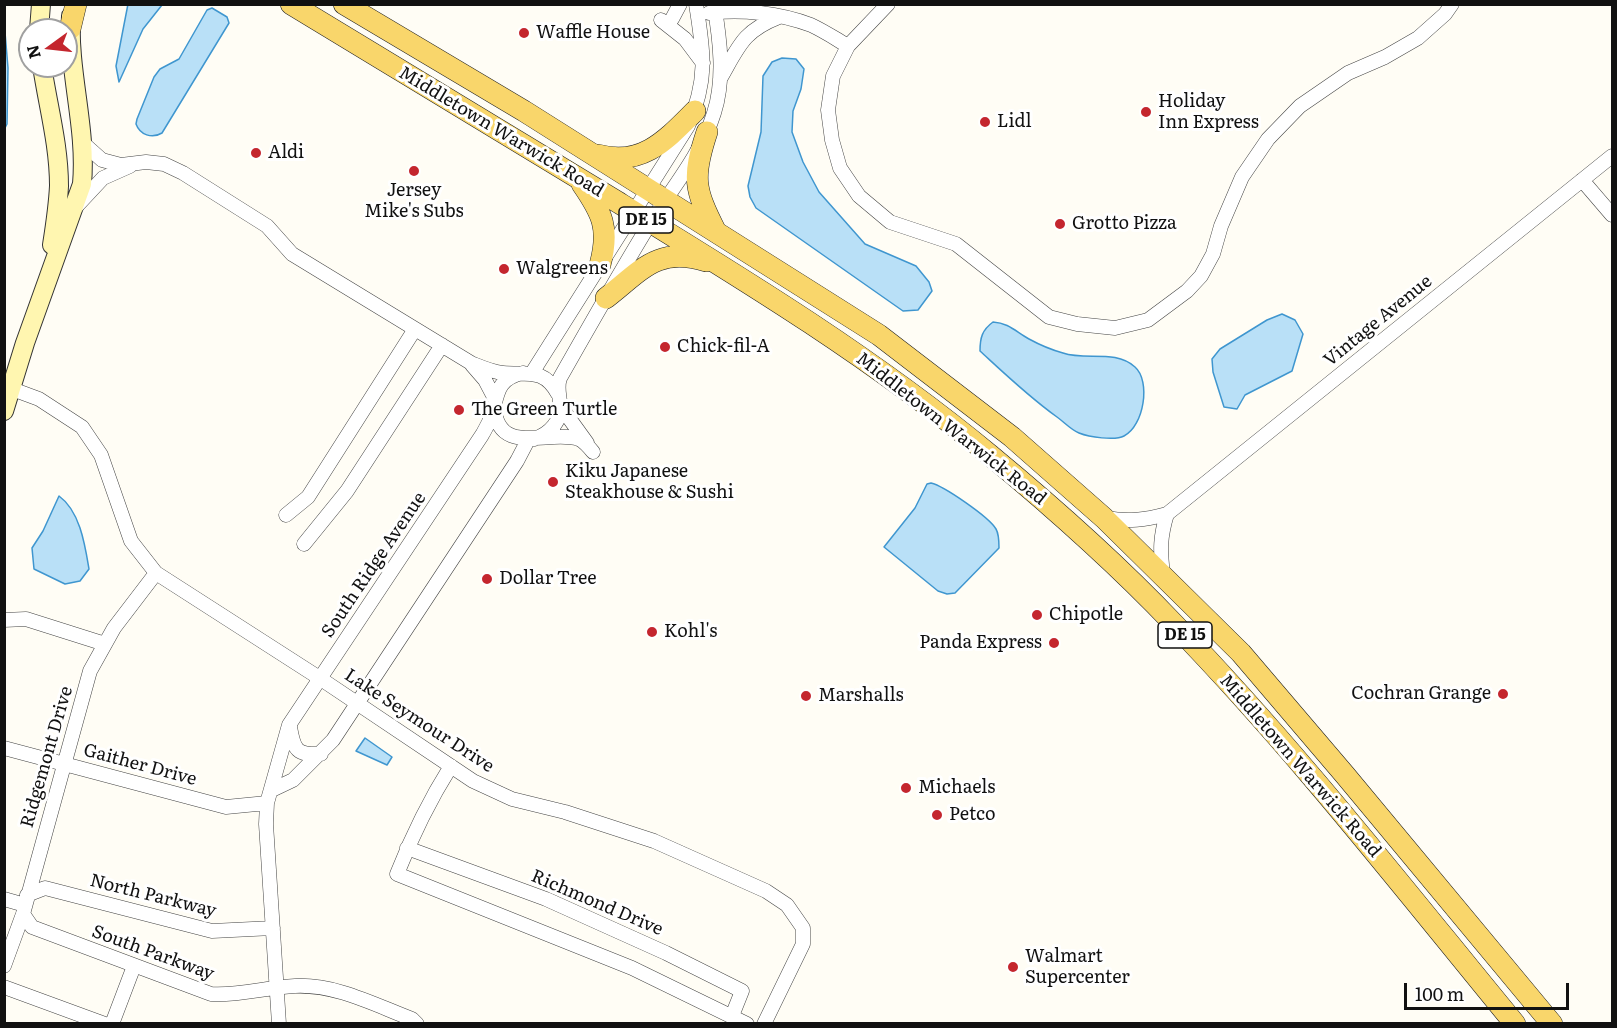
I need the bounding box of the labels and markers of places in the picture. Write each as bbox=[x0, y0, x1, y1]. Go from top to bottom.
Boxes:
place label: Waffle House bbox=[536, 22, 650, 44]
marker: Waffle House bbox=[517, 26, 531, 40]
place label: Holiday Inn Express bbox=[1158, 91, 1259, 134]
marker: Holiday Inn Express bbox=[1139, 105, 1153, 119]
place label: Lidl bbox=[997, 111, 1032, 133]
marker: Lidl bbox=[978, 115, 992, 129]
place label: Aldi bbox=[268, 142, 304, 164]
marker: Aldi bbox=[249, 146, 263, 160]
marker: Jersey Mike's Subs bbox=[407, 164, 421, 178]
place label: Jersey Mike's Subs bbox=[364, 180, 464, 222]
place label: Grotto Pizza bbox=[1072, 213, 1177, 235]
marker: Grotto Pizza bbox=[1053, 217, 1067, 231]
place label: Walgreens bbox=[516, 258, 608, 280]
marker: Walgreens bbox=[497, 262, 511, 276]
place label: Chick-fil-A bbox=[677, 336, 770, 358]
marker: Chick-fil-A bbox=[658, 340, 672, 354]
place label: The Green Turtle bbox=[471, 399, 617, 421]
marker: The Green Turtle bbox=[452, 403, 466, 417]
place label: Kiku Japanese Steakhouse & Sushi bbox=[565, 461, 734, 504]
marker: Kiku Japanese Steakhouse & Sushi bbox=[546, 475, 560, 489]
place label: Dollar Tree bbox=[499, 568, 597, 590]
marker: Dollar Tree bbox=[480, 572, 494, 586]
place label: Chipotle bbox=[1049, 604, 1123, 626]
marker: Chipotle bbox=[1030, 608, 1044, 622]
place label: Kohl's bbox=[664, 621, 717, 643]
marker: Kohl's bbox=[645, 625, 659, 639]
place label: Panda Express bbox=[919, 632, 1042, 654]
marker: Panda Express bbox=[1047, 636, 1061, 650]
place label: Cochran Grange bbox=[1351, 683, 1491, 705]
place label: Marshalls bbox=[818, 685, 904, 707]
marker: Cochran Grange bbox=[1496, 687, 1510, 701]
marker: Marshalls bbox=[799, 689, 813, 703]
place label: Michaels bbox=[918, 777, 995, 799]
marker: Michaels bbox=[899, 781, 913, 795]
place label: Petco bbox=[949, 804, 996, 826]
marker: Petco bbox=[930, 808, 944, 822]
place label: Walmart Supercenter bbox=[1025, 946, 1130, 988]
marker: Walmart Supercenter bbox=[1006, 960, 1020, 974]

